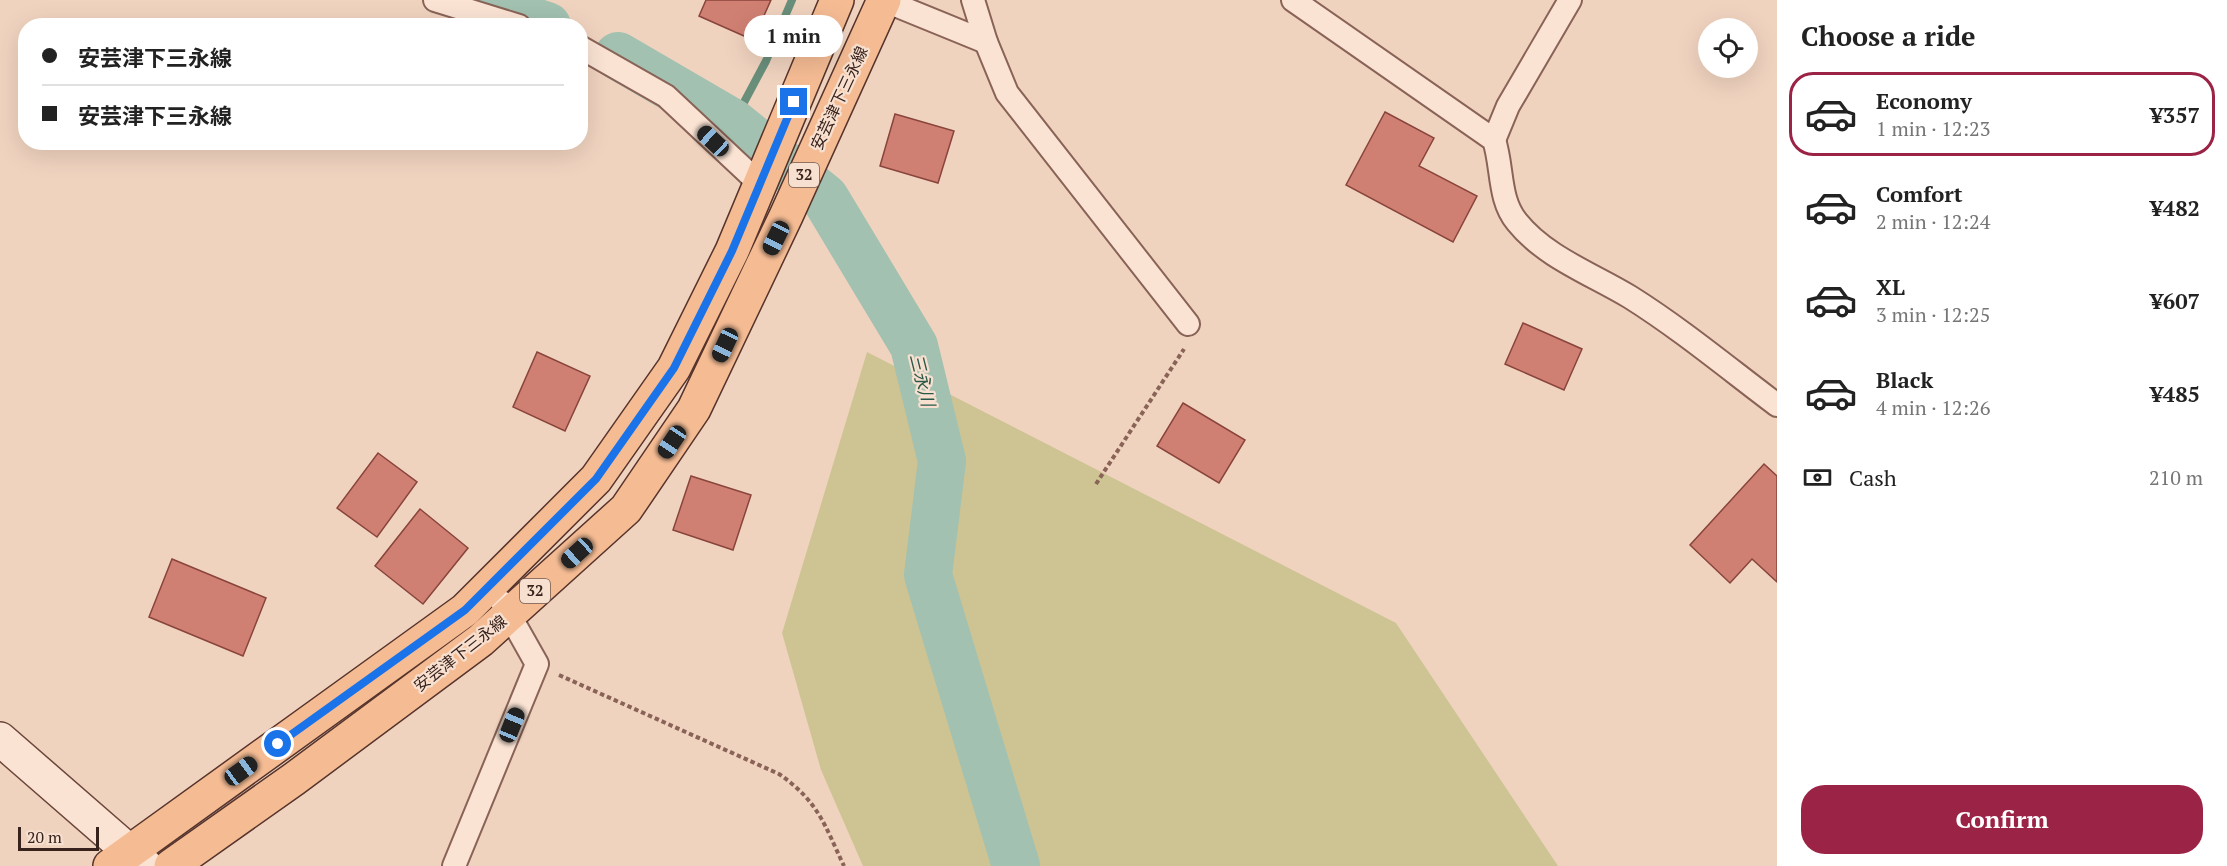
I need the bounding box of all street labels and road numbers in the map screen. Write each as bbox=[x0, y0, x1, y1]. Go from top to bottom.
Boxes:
street label: 安芸津下三永線 bbox=[805, 43, 873, 153]
road number: 32 bbox=[789, 163, 819, 187]
road number: 32 bbox=[520, 579, 550, 603]
street label: 安芸津下三永線 bbox=[409, 610, 511, 696]

